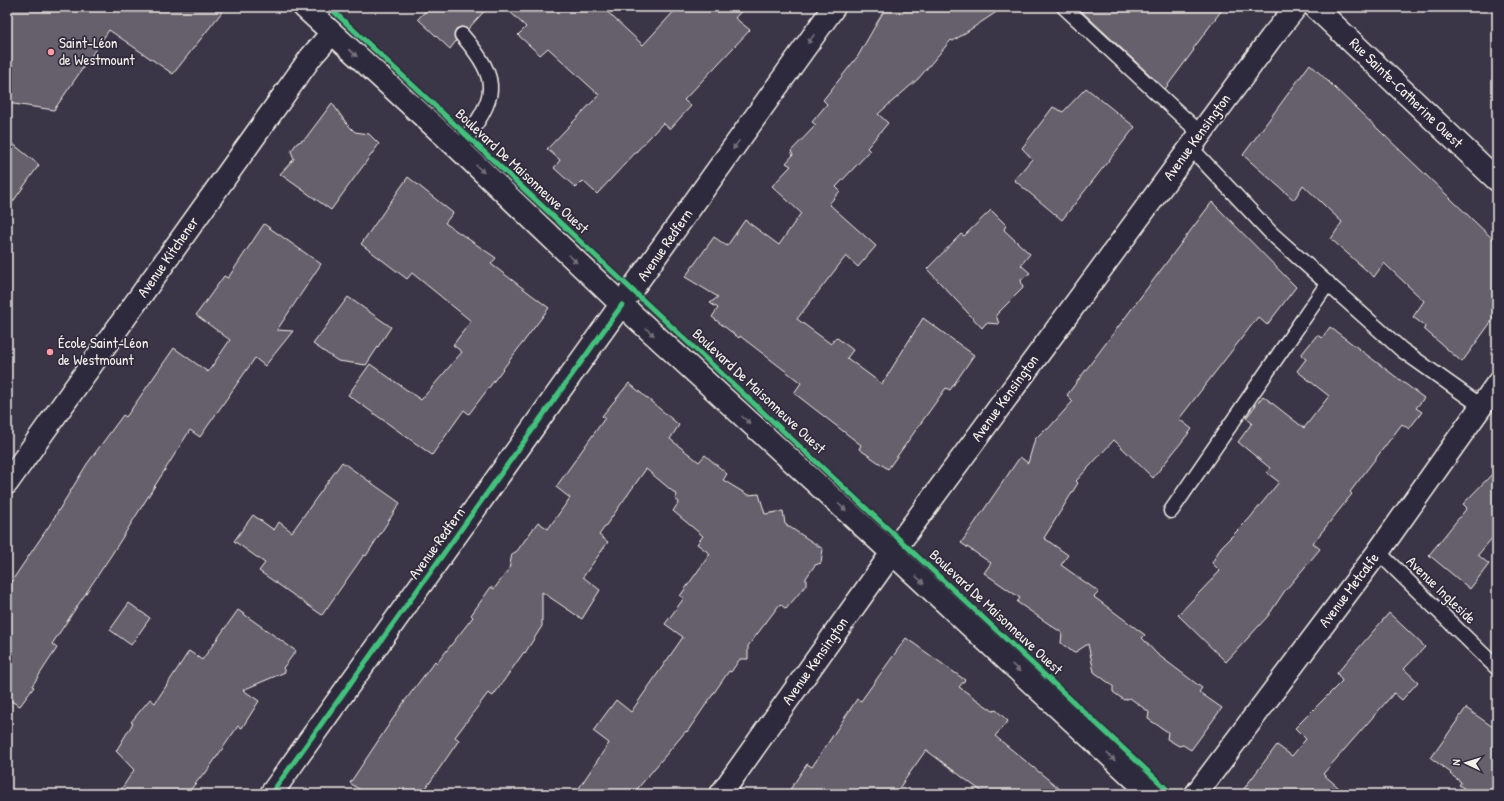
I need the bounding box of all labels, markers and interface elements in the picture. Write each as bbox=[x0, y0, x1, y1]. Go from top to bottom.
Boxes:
place label: Saint-Léon de Westmount bbox=[59, 32, 135, 70]
one-way arrow bbox=[807, 33, 815, 44]
street label: Rue Sainte-Catherine Ouest bbox=[1345, 33, 1468, 153]
marker: Saint-Léon de Westmount bbox=[46, 47, 56, 57]
one-way arrow bbox=[348, 48, 358, 57]
street label: Avenue Kensington bbox=[1158, 89, 1235, 184]
street label: Boulevard De Maisonneuve Ouest bbox=[451, 103, 594, 239]
one-way arrow bbox=[732, 139, 740, 150]
one-way arrow bbox=[475, 164, 485, 174]
street label: Avenue Redfern bbox=[632, 204, 697, 285]
street label: Avenue Kitchener bbox=[132, 212, 203, 301]
one-way arrow bbox=[568, 254, 578, 264]
street label: Boulevard De Maisonneuve Ouest bbox=[688, 323, 831, 459]
one-way arrow bbox=[645, 327, 655, 337]
place label: École Saint-Léon de Westmount bbox=[58, 332, 149, 370]
marker: École Saint-Léon de Westmount bbox=[45, 347, 55, 357]
street label: Avenue Kensington bbox=[966, 350, 1043, 445]
one-way arrow bbox=[741, 415, 751, 424]
street label: Avenue Redfern bbox=[403, 502, 470, 583]
one-way arrow bbox=[837, 503, 847, 512]
street label: Boulevard De Maisonneuve Ouest bbox=[925, 544, 1068, 680]
street label: Avenue Metcalfe bbox=[1314, 548, 1384, 631]
street label: Avenue Ingleside bbox=[1402, 551, 1481, 628]
one-way arrow bbox=[915, 575, 925, 584]
street label: Avenue Kensington bbox=[777, 612, 853, 709]
one-way arrow bbox=[1011, 663, 1020, 672]
north arrow bbox=[1446, 743, 1486, 783]
one-way arrow bbox=[1106, 752, 1116, 762]
text: N bbox=[1449, 759, 1463, 766]

